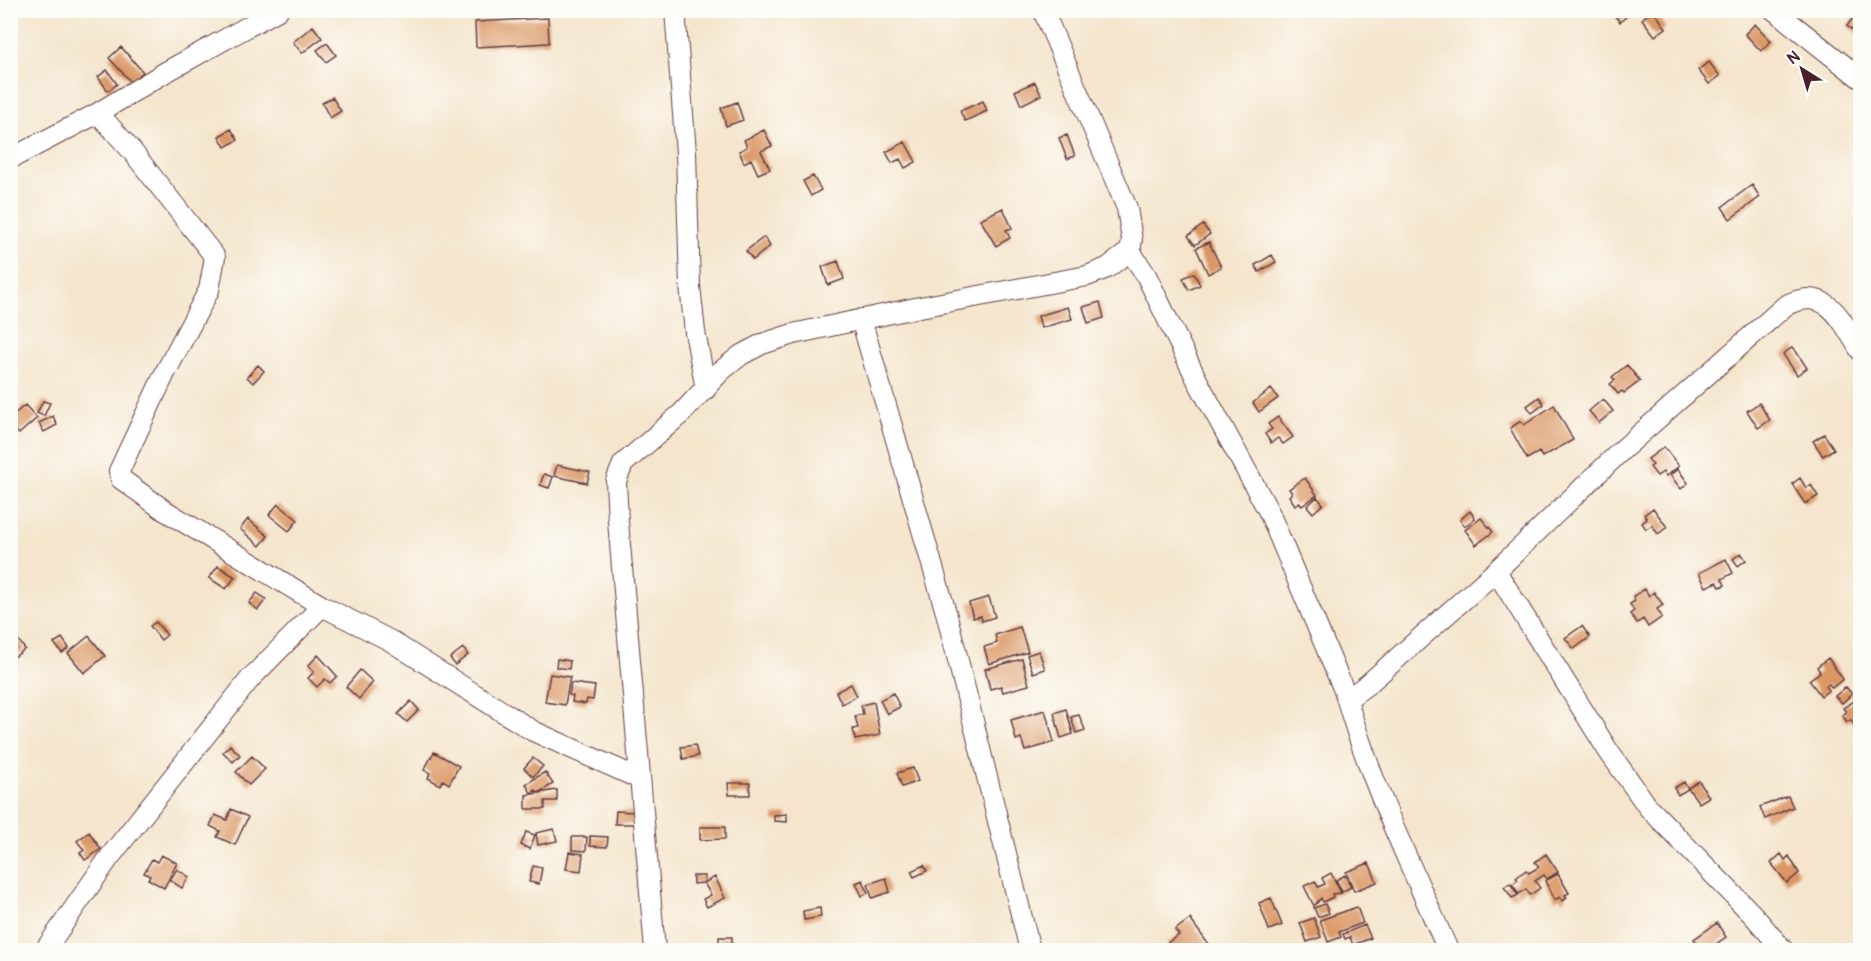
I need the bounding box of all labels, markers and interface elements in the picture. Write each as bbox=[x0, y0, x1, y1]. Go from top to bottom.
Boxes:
north arrow bbox=[1772, 39, 1832, 99]
text: N bbox=[1783, 46, 1804, 69]

